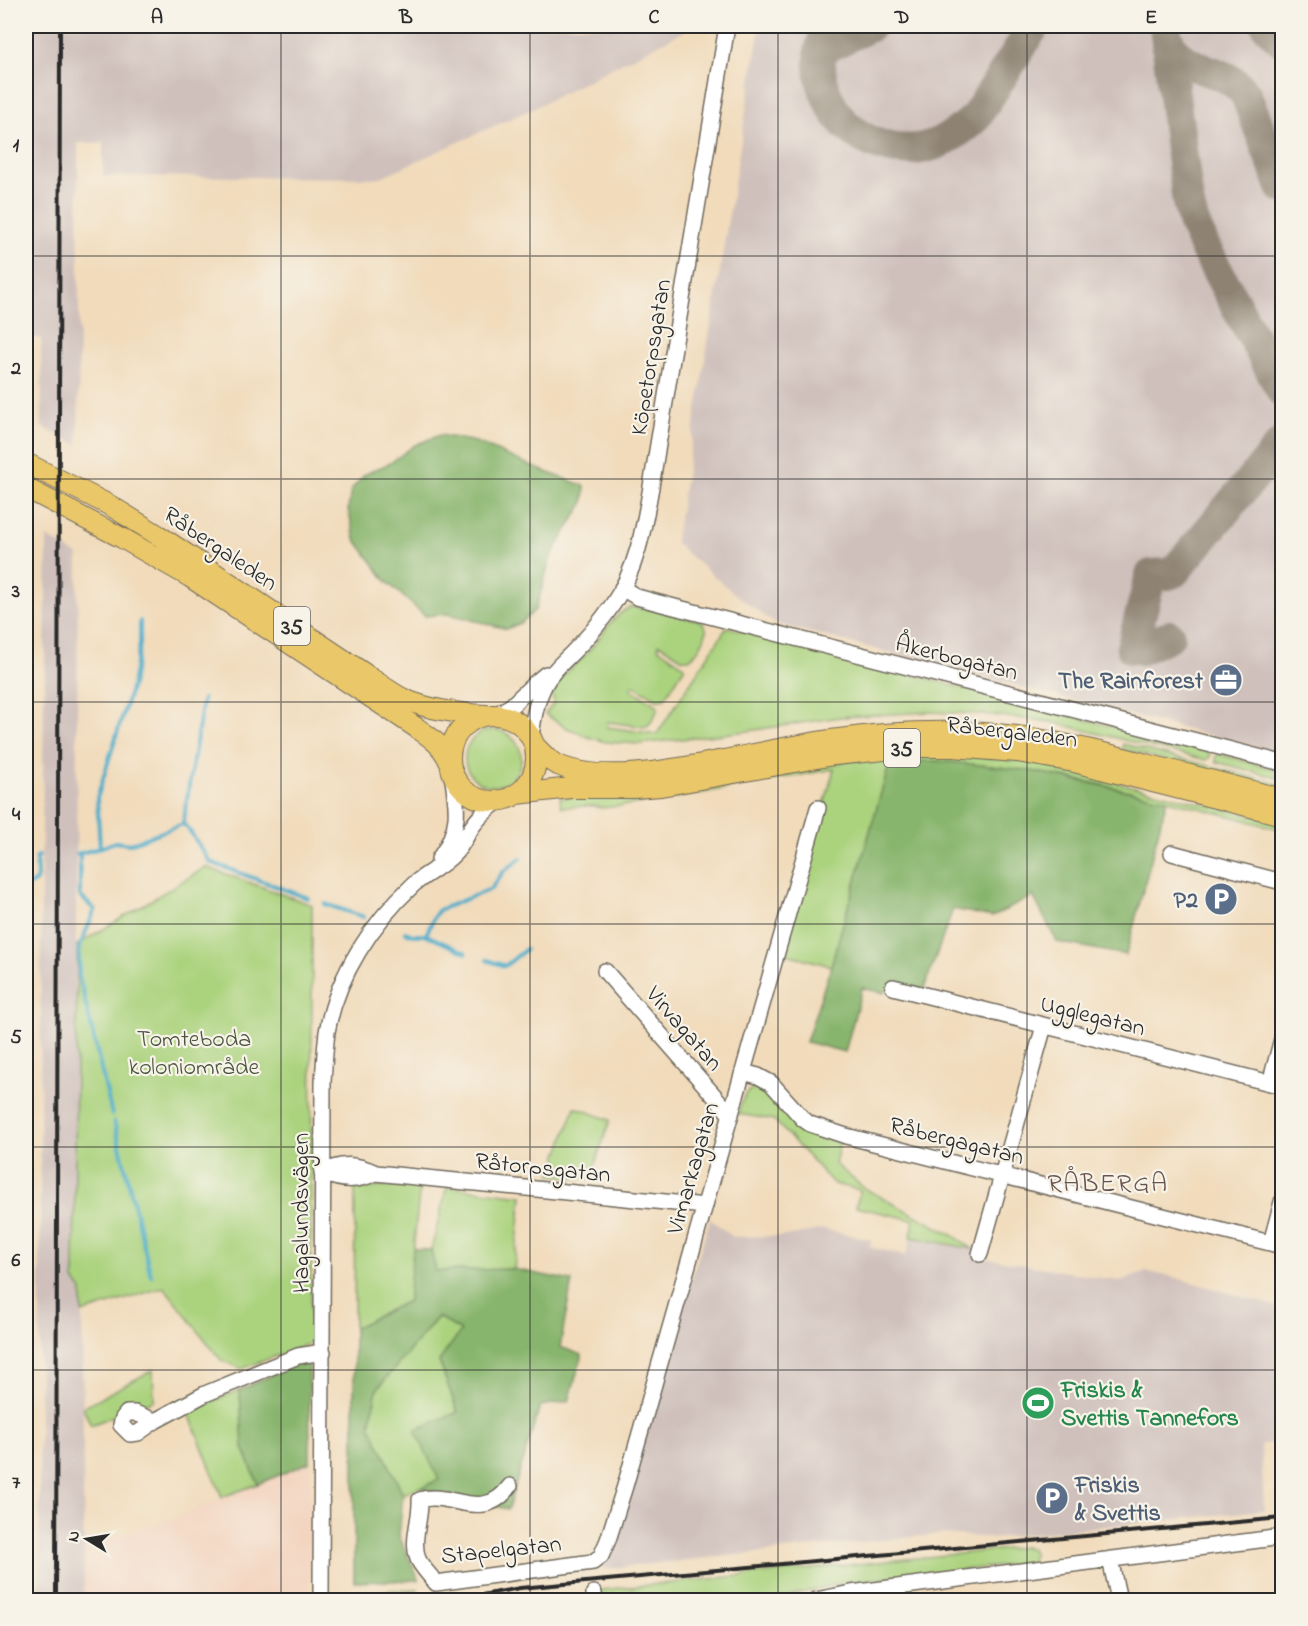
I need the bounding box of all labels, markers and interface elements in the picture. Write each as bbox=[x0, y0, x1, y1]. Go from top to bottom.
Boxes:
text: A bbox=[151, 4, 163, 33]
text: B bbox=[398, 4, 413, 33]
text: C bbox=[649, 4, 660, 33]
text: D bbox=[894, 4, 909, 33]
text: E bbox=[1145, 4, 1157, 33]
text: 1 bbox=[13, 132, 20, 161]
street label: Köpetorpsgatan bbox=[623, 277, 682, 438]
text: 2 bbox=[10, 355, 21, 384]
street label: Råbergaleden bbox=[155, 499, 284, 601]
text: 3 bbox=[11, 578, 20, 607]
road number: 35 bbox=[274, 607, 310, 645]
street label: Åkerbogatan bbox=[891, 627, 1021, 692]
office icon: The Rainforest bbox=[1208, 662, 1244, 698]
place label: The Rainforest bbox=[1058, 665, 1204, 700]
street label: Råbergaleden bbox=[944, 708, 1079, 759]
road number: 35 bbox=[884, 729, 920, 767]
text: 4 bbox=[12, 801, 21, 830]
parking icon: P2 bbox=[1203, 881, 1239, 917]
place label: P2 bbox=[1174, 884, 1198, 919]
street label: Virvagatan bbox=[635, 979, 730, 1080]
street label: Ugglegatan bbox=[1036, 987, 1149, 1047]
park label: Tomteboda koloniområde bbox=[129, 1023, 260, 1086]
text: 5 bbox=[10, 1024, 22, 1053]
street label: Vimarkagatan bbox=[659, 1099, 730, 1240]
street label: Råbergagatan bbox=[885, 1109, 1027, 1176]
street label: Hagalundsvägen bbox=[285, 1133, 320, 1293]
street label: Råtorpsgatan bbox=[473, 1145, 612, 1194]
district label: RÅBERGA bbox=[1047, 1166, 1169, 1204]
text: 6 bbox=[12, 1247, 21, 1276]
place label: Friskis & Svettis Tannefors bbox=[1060, 1374, 1239, 1437]
sports icon: Friskis & Svettis Tannefors bbox=[1020, 1385, 1056, 1421]
text: 7 bbox=[12, 1469, 21, 1498]
place label: Friskis & Svettis bbox=[1074, 1469, 1161, 1532]
parking icon: Friskis & Svettis bbox=[1034, 1480, 1070, 1516]
north arrow bbox=[57, 1509, 117, 1569]
street label: Stapelgatan bbox=[439, 1528, 563, 1575]
text: N bbox=[61, 1529, 87, 1544]

